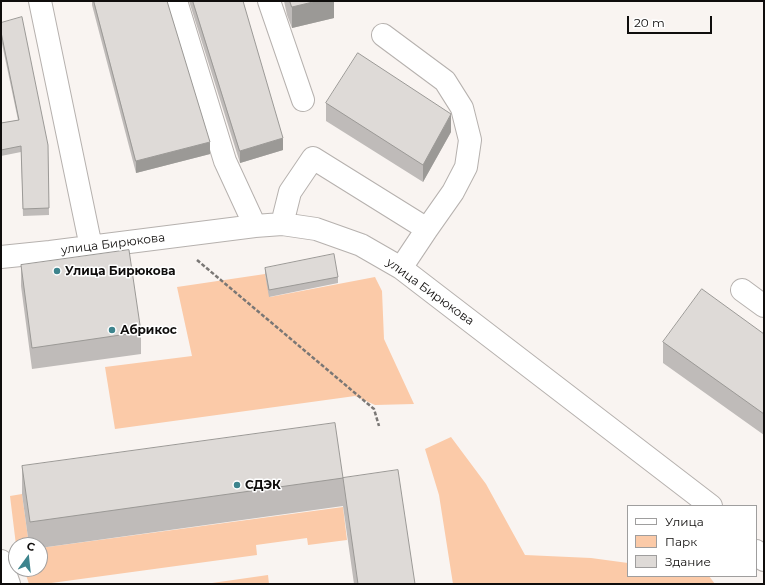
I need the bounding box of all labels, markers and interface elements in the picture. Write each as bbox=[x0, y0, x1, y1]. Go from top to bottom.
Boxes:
scale bar bbox=[629, 8, 714, 34]
text: 20 m bbox=[634, 15, 665, 30]
street label: улица Бирюкова bbox=[60, 230, 166, 258]
street label: улица Бирюкова bbox=[383, 255, 477, 329]
place label: Улица Бирюкова bbox=[65, 264, 175, 278]
marker: Улица Бирюкова bbox=[52, 266, 62, 276]
place label: Абрикос bbox=[120, 323, 177, 337]
marker: Абрикос bbox=[107, 325, 117, 335]
place label: СДЭК bbox=[245, 478, 281, 492]
marker: СДЭК bbox=[232, 480, 242, 490]
legend bbox=[627, 505, 757, 577]
text: Улица bbox=[665, 514, 704, 529]
text: Парк bbox=[665, 534, 697, 549]
north arrow bbox=[8, 537, 48, 577]
text: С bbox=[25, 539, 37, 554]
text: Здание bbox=[665, 554, 711, 569]

